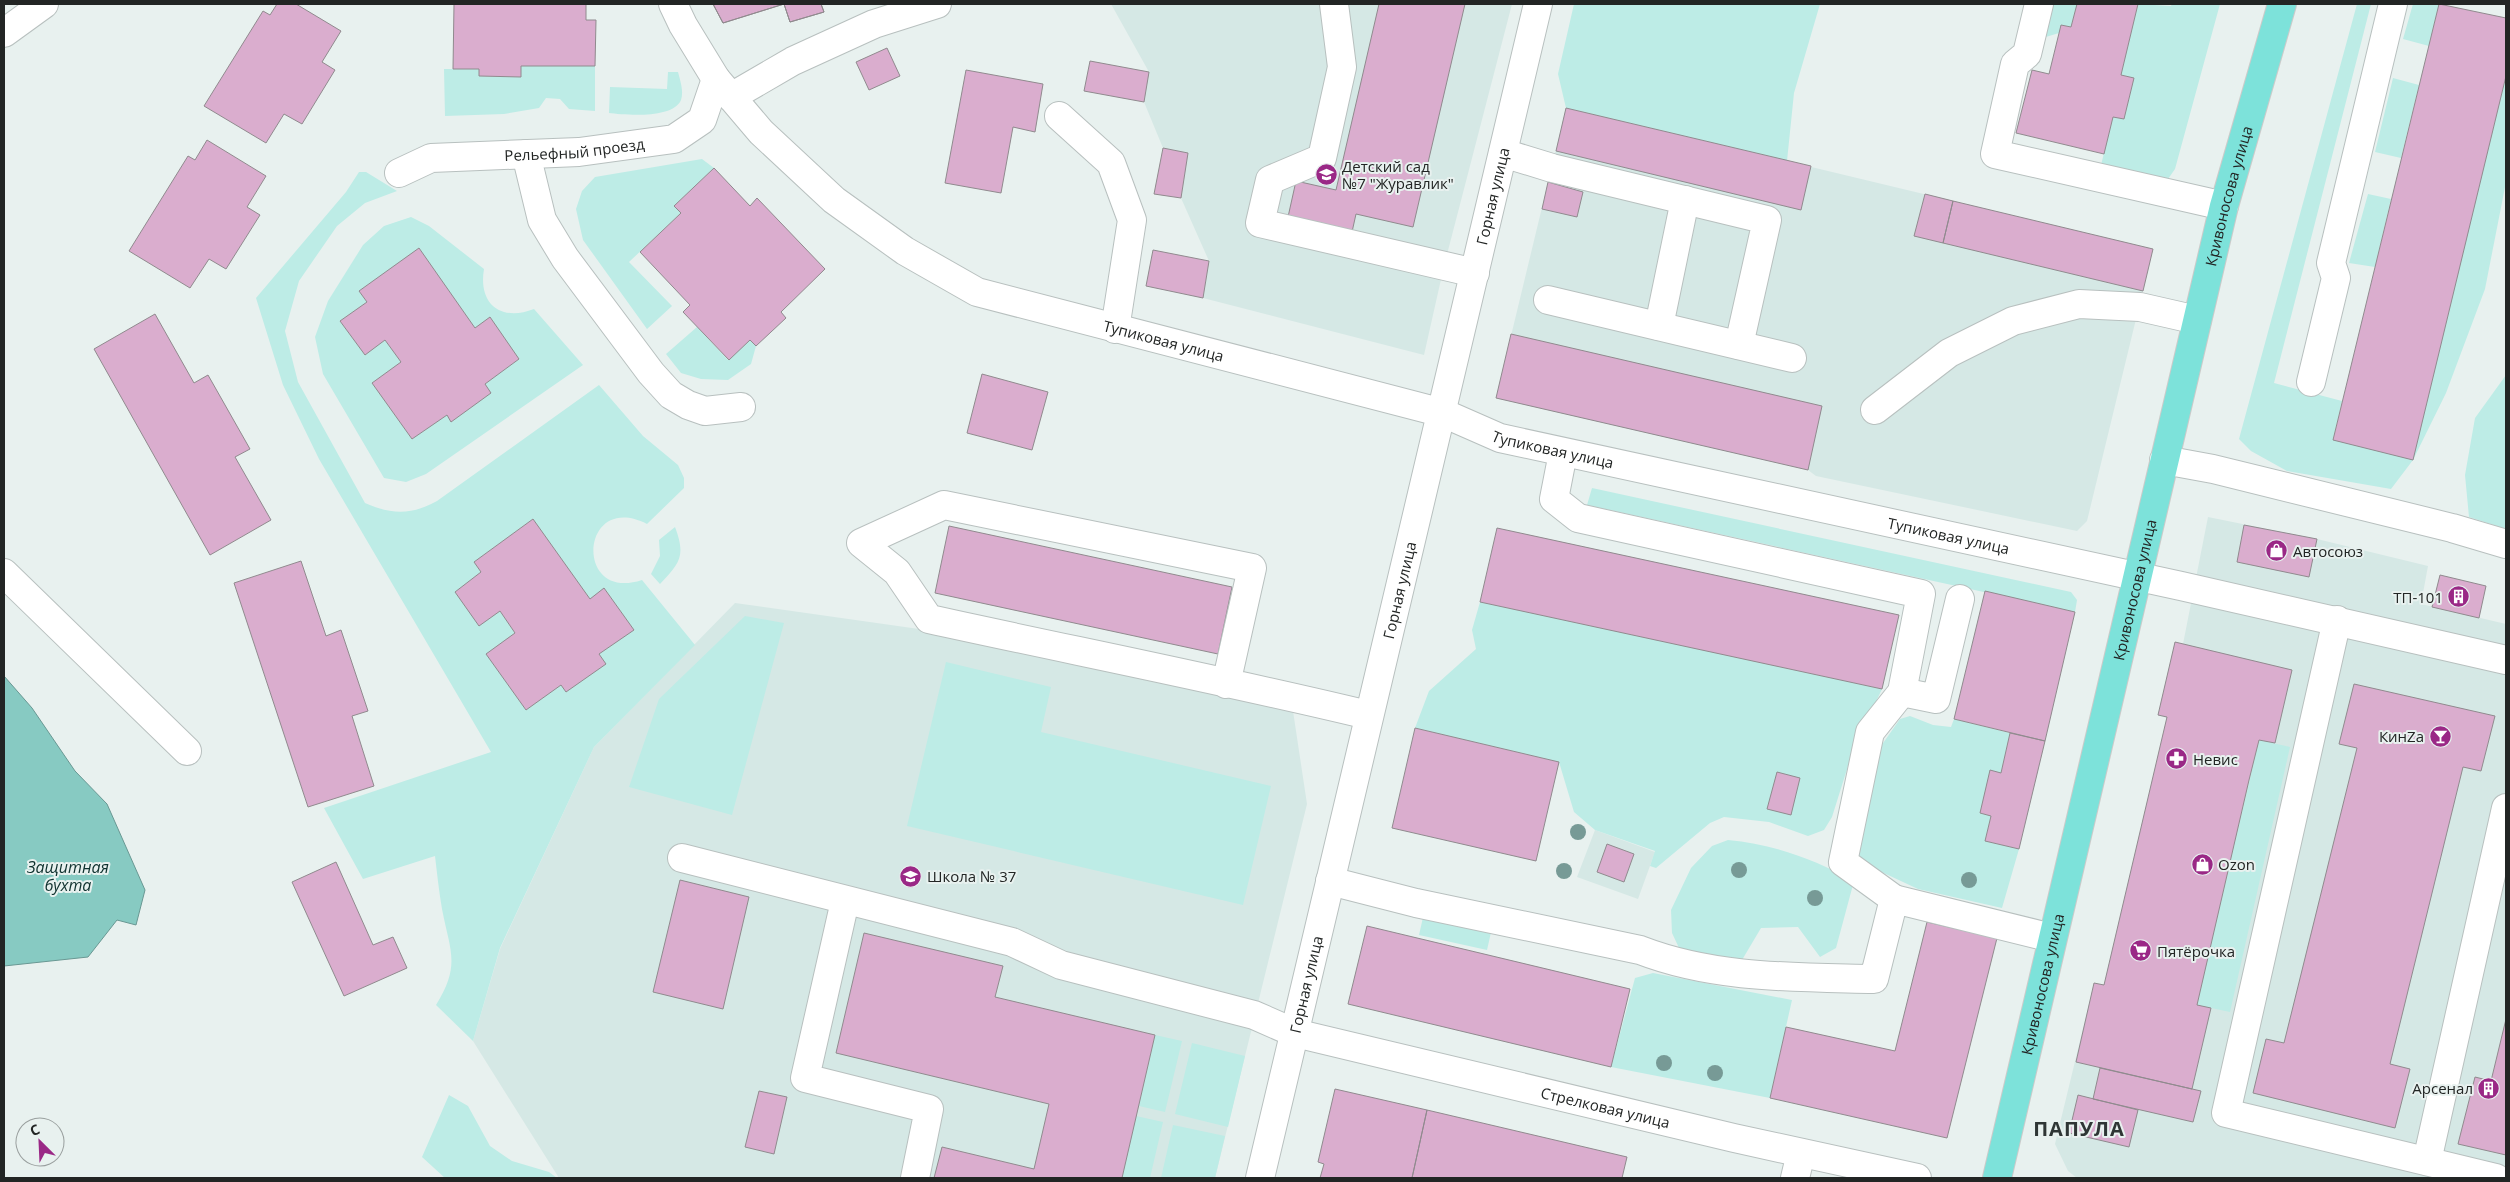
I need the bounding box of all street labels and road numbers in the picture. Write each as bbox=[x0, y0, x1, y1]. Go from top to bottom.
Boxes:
street label: Кривоносова улица bbox=[2200, 123, 2257, 268]
street label: Рельефный проезд bbox=[504, 133, 646, 165]
street label: Горная улица bbox=[1471, 145, 1514, 247]
street label: Тупиковая улица bbox=[1101, 315, 1226, 366]
street label: Тупиковая улица bbox=[1489, 426, 1616, 472]
street label: Тупиковая улица bbox=[1886, 513, 2011, 558]
street label: Кривоносова улица bbox=[2108, 517, 2161, 662]
street label: Горная улица bbox=[1378, 540, 1420, 641]
street label: Кривоносова улица bbox=[2016, 912, 2068, 1057]
street label: Горная улица bbox=[1285, 934, 1327, 1035]
street label: Стрелковая улица bbox=[1539, 1082, 1672, 1132]

